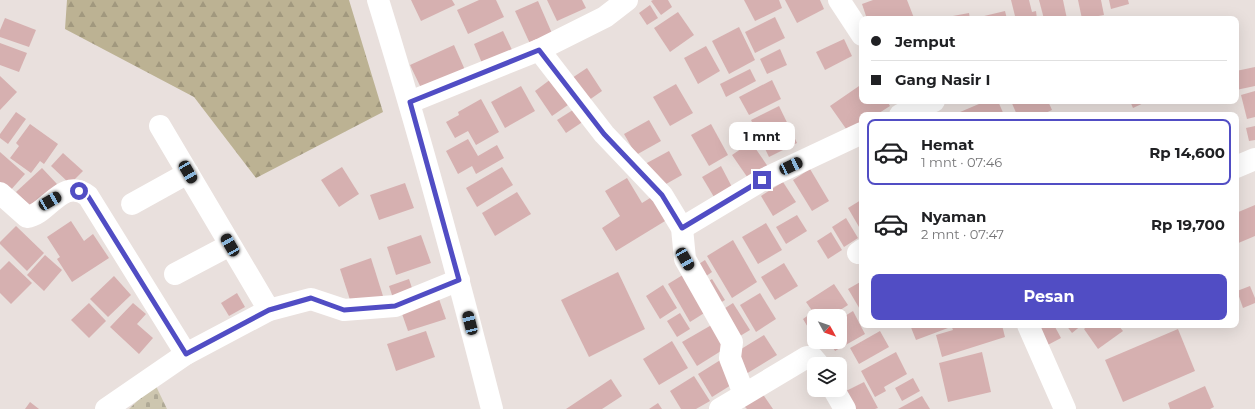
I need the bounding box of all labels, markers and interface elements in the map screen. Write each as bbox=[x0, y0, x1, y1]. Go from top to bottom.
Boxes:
text: Jemput bbox=[895, 32, 956, 51]
text: Gang Nasir I bbox=[895, 70, 990, 89]
callout: 1 mnt bbox=[729, 122, 795, 150]
text: 1 mnt bbox=[743, 128, 781, 144]
icon: car bbox=[873, 134, 909, 170]
text: Hemat bbox=[921, 135, 974, 154]
text: Rp 14,600 bbox=[1149, 143, 1225, 162]
text: 1 mnt · 07:46 bbox=[921, 154, 1002, 170]
car bbox=[778, 155, 804, 177]
car bbox=[177, 159, 199, 185]
route end bbox=[753, 171, 771, 189]
route start bbox=[70, 182, 88, 200]
car bbox=[37, 190, 63, 212]
icon: car bbox=[873, 206, 909, 242]
text: Nyaman bbox=[921, 207, 986, 226]
text: Rp 19,700 bbox=[1151, 215, 1225, 234]
text: 2 mnt · 07:47 bbox=[921, 226, 1004, 242]
car bbox=[219, 232, 241, 258]
car bbox=[674, 246, 696, 272]
button: Pesan bbox=[871, 274, 1227, 320]
north arrow bbox=[807, 309, 847, 349]
map controls bbox=[807, 309, 847, 397]
car bbox=[461, 310, 479, 336]
button: layers bbox=[807, 357, 847, 397]

